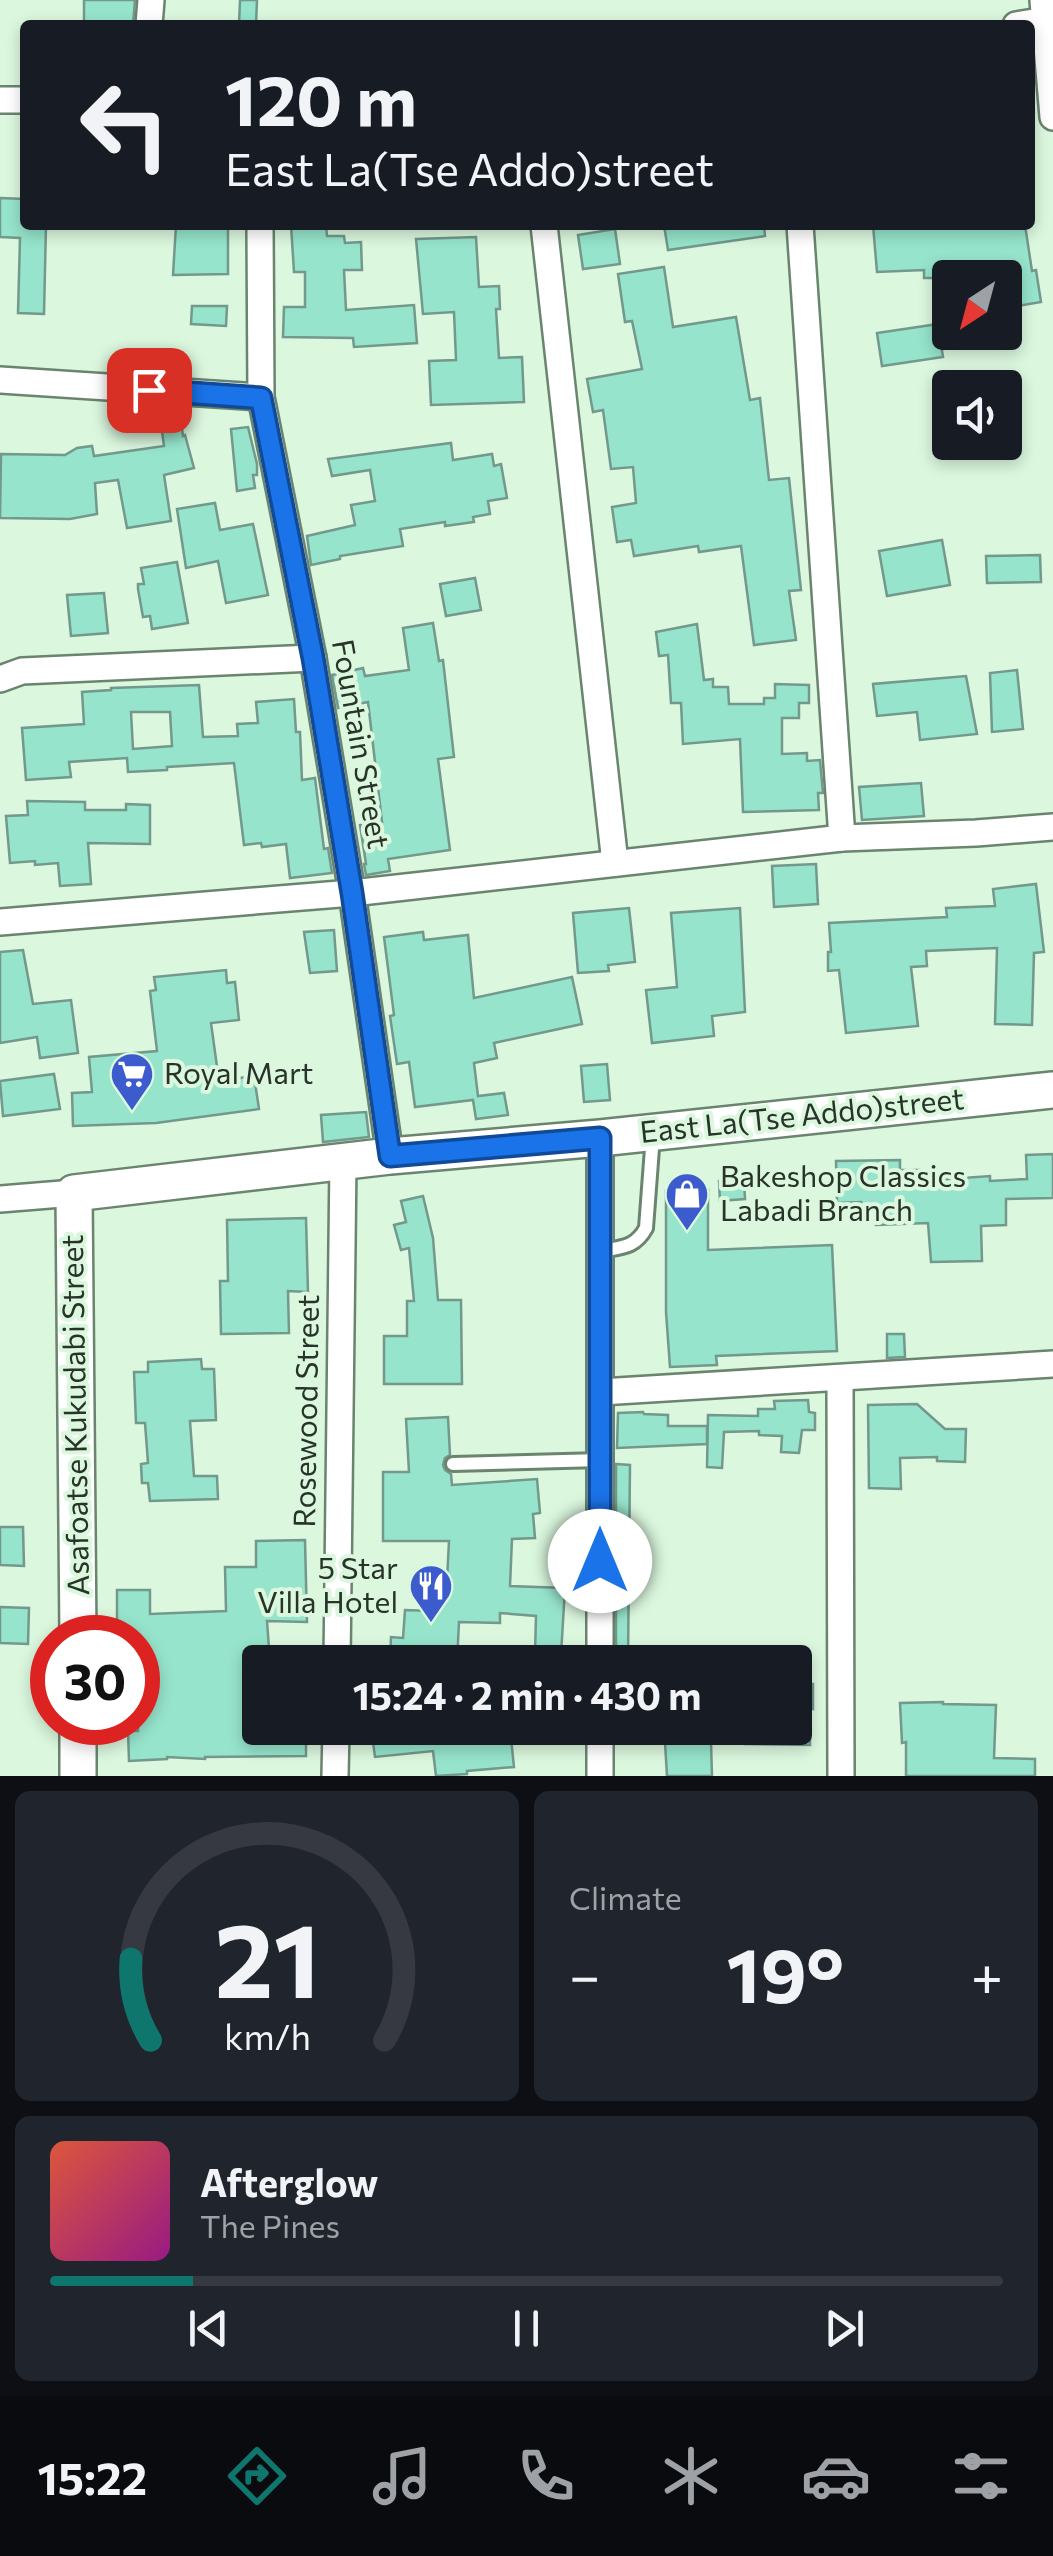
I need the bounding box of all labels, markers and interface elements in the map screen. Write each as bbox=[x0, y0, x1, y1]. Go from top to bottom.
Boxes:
text: 120 m bbox=[225, 55, 417, 140]
icon: left bbox=[60, 60, 190, 190]
text: East La(Tse Addo)street bbox=[225, 140, 714, 195]
north arrow bbox=[932, 260, 1022, 350]
map controls bbox=[932, 260, 1022, 460]
pin bbox=[107, 348, 192, 433]
icon: arrive bbox=[122, 363, 177, 418]
button: sound bbox=[932, 370, 1022, 460]
street label: Fountain Street bbox=[326, 636, 399, 851]
supermarket icon: Royal Mart bbox=[109, 1051, 155, 1112]
place label: Royal Mart bbox=[164, 1053, 313, 1090]
street label: East La(Tse Addo)street bbox=[638, 1078, 966, 1149]
place label: Bakeshop Classics Labadi Branch bbox=[720, 1156, 966, 1227]
shop icon: Bakeshop Classics Labadi Branch bbox=[664, 1171, 710, 1232]
street label: Asafoatse Kukudabi Street bbox=[52, 1234, 95, 1596]
street label: Rosewood Street bbox=[284, 1294, 325, 1528]
position arrow bbox=[548, 1509, 652, 1613]
place label: 5 Star Villa Hotel bbox=[257, 1548, 398, 1619]
restaurant icon: 5 Star Villa Hotel bbox=[408, 1563, 454, 1624]
speed limit sign: 30 bbox=[30, 1615, 160, 1745]
text: 15:24 · 2 min · 430 m bbox=[353, 1671, 701, 1718]
text: Climate bbox=[569, 1877, 682, 1917]
text: 21 bbox=[214, 1892, 320, 2019]
text: 19° bbox=[727, 1927, 844, 2018]
text: − bbox=[569, 1940, 600, 2007]
text: + bbox=[971, 1940, 1003, 2007]
text: km/h bbox=[224, 2014, 310, 2057]
text: Afterglow bbox=[200, 2158, 378, 2205]
text: The Pines bbox=[200, 2205, 340, 2245]
icon: previous bbox=[181, 2301, 236, 2356]
icon: pause bbox=[499, 2301, 554, 2356]
icon: next bbox=[817, 2301, 872, 2356]
icon: directions bbox=[222, 2441, 292, 2511]
icon: music bbox=[367, 2441, 437, 2511]
icon: phone bbox=[511, 2441, 581, 2511]
icon: climate bbox=[656, 2441, 726, 2511]
icon: car bbox=[801, 2441, 871, 2511]
icon: filters bbox=[946, 2441, 1016, 2511]
text: 15:22 bbox=[37, 2449, 147, 2504]

